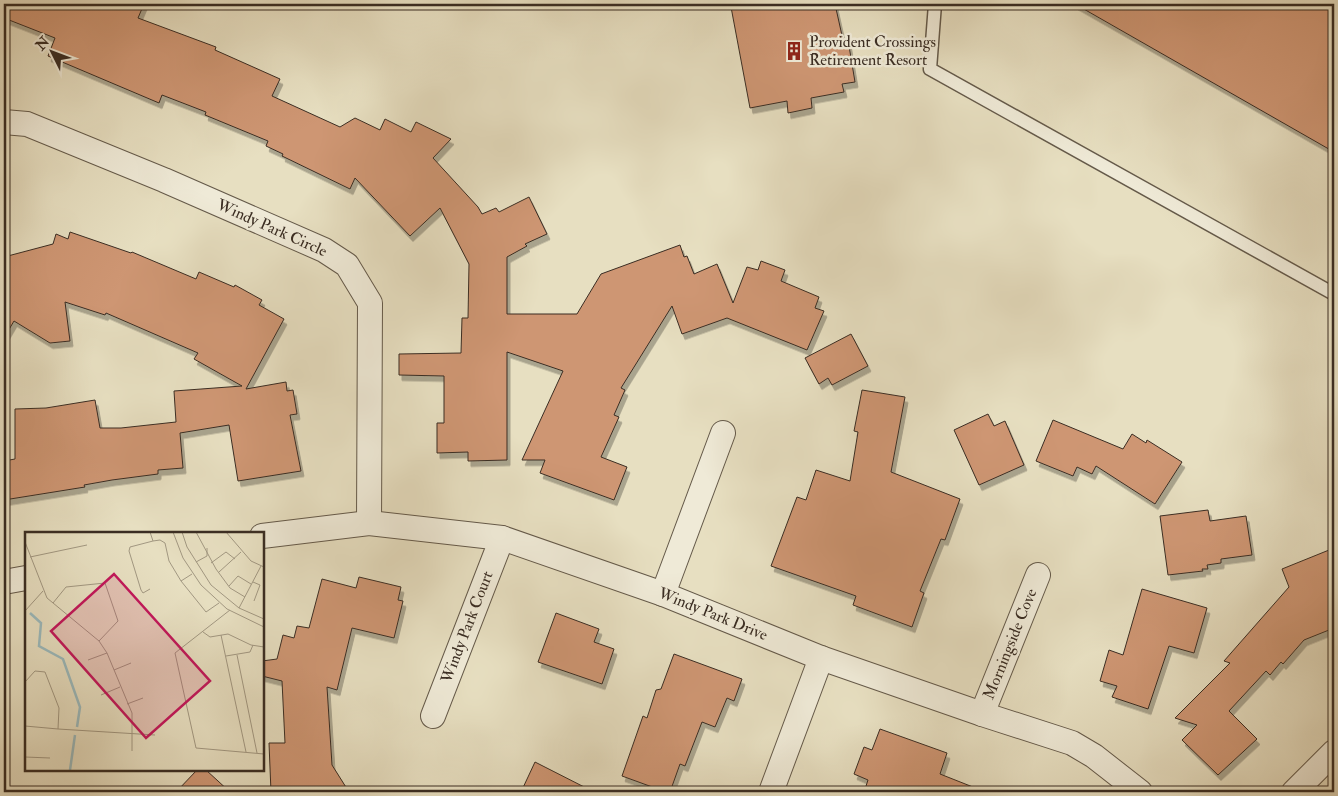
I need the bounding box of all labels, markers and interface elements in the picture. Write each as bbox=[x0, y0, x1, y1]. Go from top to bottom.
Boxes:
north arrow bbox=[28, 28, 78, 78]
place label: Provident Crossings Retirement Resort bbox=[809, 32, 936, 70]
text: N bbox=[32, 33, 54, 55]
building icon: Provident Crossings Retirement Resort bbox=[783, 40, 805, 62]
street label: Windy Park Circle bbox=[213, 194, 330, 261]
inset map bbox=[25, 532, 264, 771]
street label: Windy Park Court bbox=[436, 568, 498, 687]
street label: Windy Park Drive bbox=[654, 583, 771, 645]
street label: Morningside Cove bbox=[979, 585, 1041, 702]

